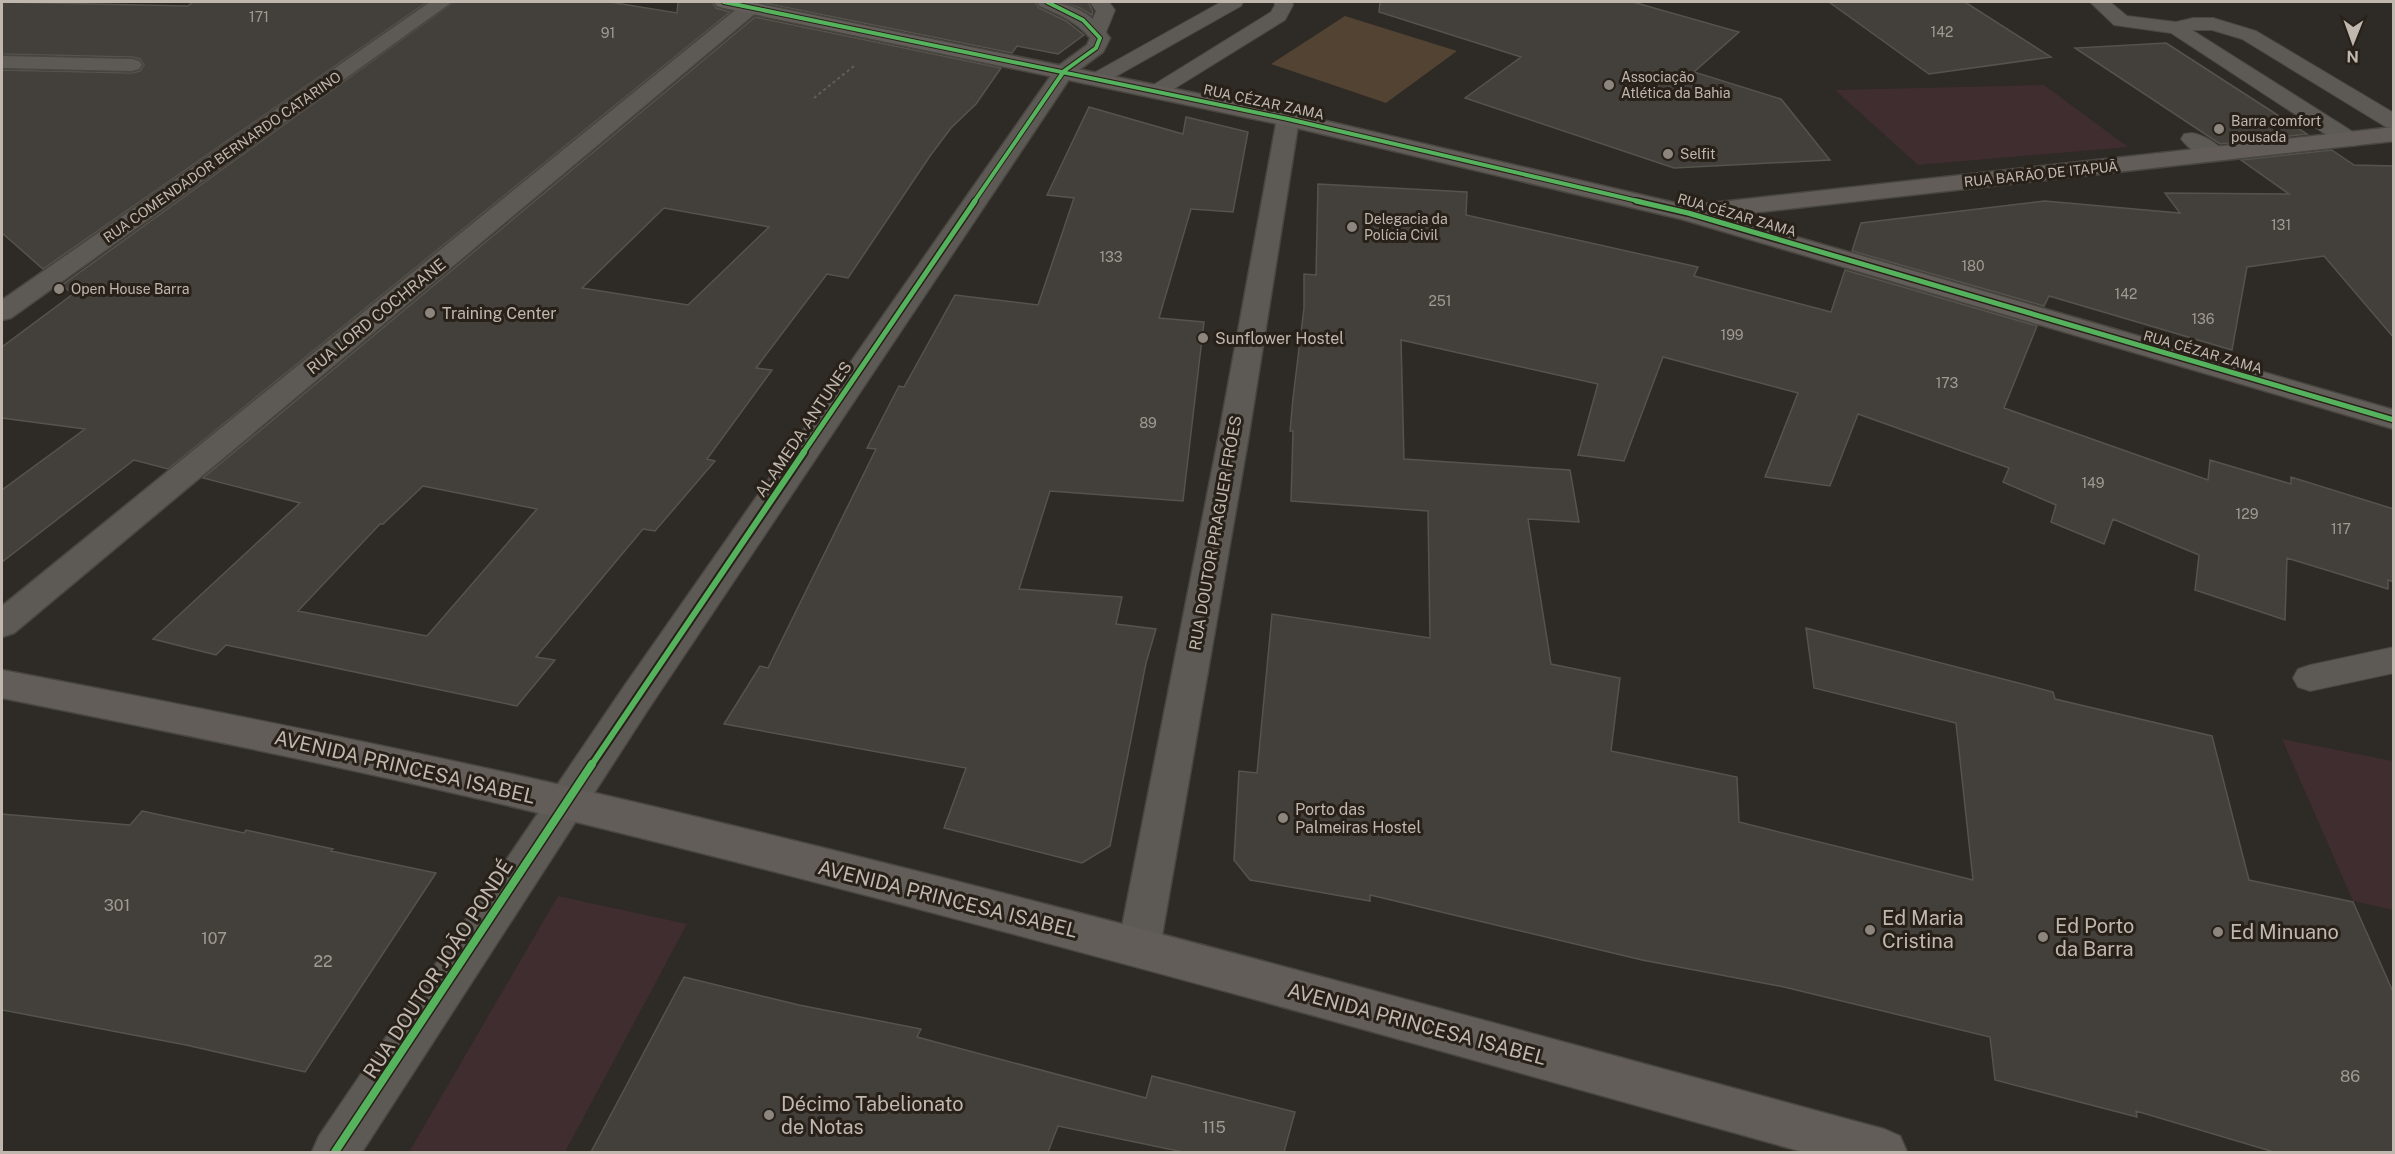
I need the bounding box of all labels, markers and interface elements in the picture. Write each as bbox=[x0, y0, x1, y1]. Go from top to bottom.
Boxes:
house number: 171 bbox=[249, 9, 269, 25]
north arrow bbox=[2323, 12, 2383, 72]
house number: 142 bbox=[1931, 24, 1953, 40]
house number: 91 bbox=[601, 25, 615, 41]
text: N bbox=[2346, 47, 2359, 66]
street label: RUA COMENDADOR BERNARDO CATARINO bbox=[100, 68, 344, 246]
place label: Associação Atlética da Bahia bbox=[1621, 69, 1730, 101]
marker: Associação Atlética da Bahia bbox=[1602, 78, 1616, 92]
street label: RUA CÉZAR ZAMA bbox=[1202, 80, 1326, 123]
place label: Barra comfort pousada bbox=[2231, 113, 2321, 145]
marker: Barra comfort pousada bbox=[2212, 122, 2226, 136]
place label: Selfit bbox=[1680, 146, 1715, 162]
marker: Selfit bbox=[1661, 147, 1675, 161]
street label: RUA BARÃO DE ITAPUÃ bbox=[1963, 157, 2119, 190]
street label: RUA CÉZAR ZAMA bbox=[1676, 189, 1799, 240]
place label: Delegacia da Polícia Civil bbox=[1364, 211, 1448, 243]
house number: 131 bbox=[2271, 217, 2291, 233]
marker: Delegacia da Polícia Civil bbox=[1345, 220, 1359, 234]
house number: 133 bbox=[1099, 249, 1123, 265]
street label: RUA LORD COCHRANE bbox=[303, 255, 450, 378]
house number: 180 bbox=[1961, 258, 1985, 274]
place label: Open House Barra bbox=[71, 281, 189, 297]
marker: Open House Barra bbox=[52, 282, 66, 296]
house number: 142 bbox=[2115, 286, 2137, 302]
house number: 251 bbox=[1428, 293, 1452, 309]
place label: Training Center bbox=[442, 304, 557, 323]
marker: Training Center bbox=[423, 306, 437, 320]
house number: 136 bbox=[2191, 311, 2215, 327]
street label: RUA CÉZAR ZAMA bbox=[2142, 326, 2265, 377]
house number: 199 bbox=[1720, 327, 1744, 343]
place label: Sunflower Hostel bbox=[1215, 329, 1344, 348]
marker: Sunflower Hostel bbox=[1196, 331, 1210, 345]
street label: ALAMEDA ANTUNES bbox=[751, 358, 856, 501]
house number: 173 bbox=[1936, 375, 1959, 391]
street label: RUA DOUTOR PRAGUER FRÓES bbox=[1184, 414, 1246, 652]
house number: 89 bbox=[1139, 415, 1157, 431]
house number: 149 bbox=[2081, 475, 2105, 491]
house number: 129 bbox=[2236, 506, 2259, 522]
house number: 117 bbox=[2331, 521, 2351, 537]
street label: AVENIDA PRINCESA ISABEL bbox=[272, 725, 538, 809]
place label: Porto das Palmeiras Hostel bbox=[1295, 800, 1421, 837]
marker: Porto das Palmeiras Hostel bbox=[1276, 811, 1290, 825]
street label: RUA DOUTOR JOÃO PONDÉ bbox=[357, 854, 518, 1083]
street label: AVENIDA PRINCESA ISABEL bbox=[816, 855, 1080, 943]
house number: 301 bbox=[104, 896, 130, 915]
place label: Ed Maria Cristina bbox=[1882, 906, 1964, 953]
place label: Ed Porto da Barra bbox=[2055, 914, 2134, 961]
place label: Ed Minuano bbox=[2230, 920, 2339, 944]
marker: Ed Maria Cristina bbox=[1863, 923, 1877, 937]
marker: Ed Minuano bbox=[2211, 925, 2225, 939]
house number: 107 bbox=[201, 929, 227, 948]
marker: Ed Porto da Barra bbox=[2036, 930, 2050, 944]
house number: 22 bbox=[313, 952, 333, 971]
street label: AVENIDA PRINCESA ISABEL bbox=[1285, 978, 1549, 1070]
house number: 86 bbox=[2340, 1067, 2360, 1086]
place label: Décimo Tabelionato de Notas bbox=[781, 1092, 964, 1139]
marker: Décimo Tabelionato de Notas bbox=[762, 1108, 776, 1122]
house number: 115 bbox=[1202, 1118, 1226, 1137]

